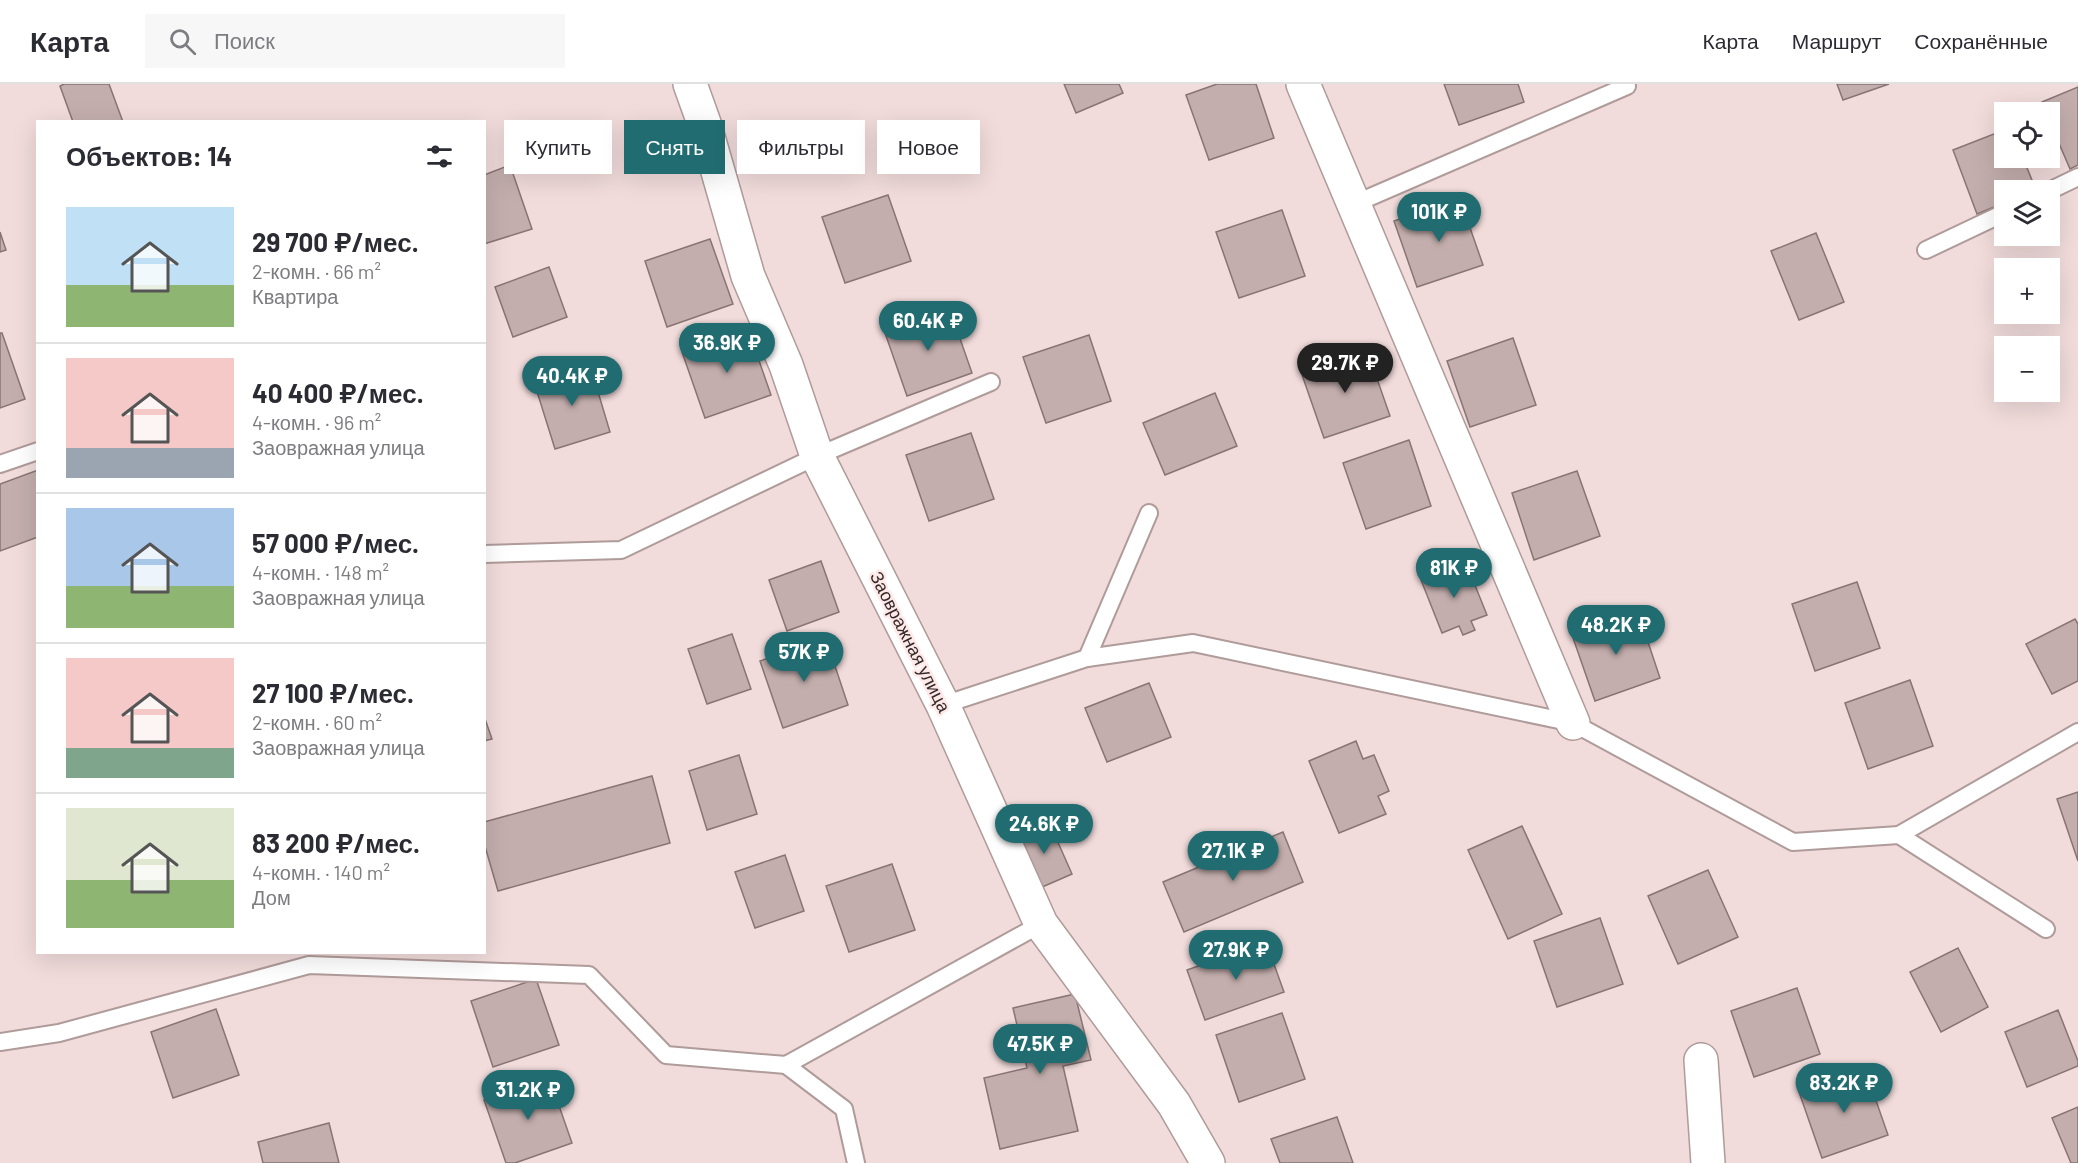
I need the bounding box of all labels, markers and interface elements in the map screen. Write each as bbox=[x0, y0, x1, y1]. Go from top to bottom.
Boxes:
search box bbox=[145, 14, 565, 68]
text: Карта bbox=[30, 24, 109, 58]
icon: search bbox=[166, 25, 199, 58]
text: Поиск bbox=[214, 27, 275, 53]
text: Карта bbox=[1703, 28, 1759, 53]
text: Маршрут bbox=[1792, 28, 1881, 53]
text: Сохранённые bbox=[1914, 28, 2048, 53]
map controls bbox=[1994, 102, 2060, 402]
button: locate bbox=[1994, 102, 2060, 168]
chip: Купить bbox=[504, 120, 612, 174]
chip: Снять bbox=[624, 120, 725, 174]
chip: Фильтры bbox=[737, 120, 865, 174]
chip: Новое bbox=[877, 120, 980, 174]
text: Объектов: 14 bbox=[66, 140, 232, 171]
icon: filters bbox=[423, 140, 456, 173]
button: layers bbox=[1994, 180, 2060, 246]
pin: 101K ₽ bbox=[1390, 192, 1488, 243]
text: 101K ₽ bbox=[1411, 199, 1467, 223]
text: 29 700 ₽/мес. bbox=[252, 226, 419, 257]
icon: home bbox=[114, 231, 186, 303]
button: + bbox=[1994, 258, 2060, 324]
text: 2-комн. · 66 m² bbox=[252, 259, 381, 283]
text: Квартира bbox=[252, 284, 338, 308]
pin: 60.4K ₽ bbox=[873, 301, 983, 352]
text: 60.4K ₽ bbox=[893, 308, 963, 332]
pin: 36.9K ₽ bbox=[672, 323, 782, 374]
text: 36.9K ₽ bbox=[693, 330, 761, 354]
button: − bbox=[1994, 336, 2060, 402]
pin: 29.7K ₽ bbox=[1290, 343, 1400, 394]
text: 29.7K ₽ bbox=[1311, 350, 1379, 374]
pin: 40.4K ₽ bbox=[517, 356, 627, 407]
text: 40.4K ₽ bbox=[536, 363, 608, 387]
text: 40 400 ₽/мес. bbox=[252, 377, 424, 408]
icon: home bbox=[114, 382, 186, 454]
text: 4-комн. · 96 m² bbox=[252, 410, 381, 434]
text: Заовражная улица bbox=[252, 435, 425, 459]
text: 57 000 ₽/мес. bbox=[252, 527, 419, 558]
icon: home bbox=[114, 532, 186, 604]
pin: 81K ₽ bbox=[1412, 548, 1496, 599]
text: 81K ₽ bbox=[1430, 555, 1478, 579]
text: 4-комн. · 148 m² bbox=[252, 560, 389, 584]
street label: Заовражная улица bbox=[866, 567, 956, 717]
text: Заовражная улица bbox=[252, 585, 425, 609]
pin: 48.2K ₽ bbox=[1561, 605, 1671, 656]
text: 48.2K ₽ bbox=[1581, 612, 1651, 636]
pin: 57K ₽ bbox=[762, 632, 846, 683]
text: 57K ₽ bbox=[778, 639, 830, 663]
text: 27 100 ₽/мес. bbox=[252, 677, 414, 708]
icon: home bbox=[114, 682, 186, 754]
text: 2-комн. · 60 m² bbox=[252, 710, 382, 734]
text: Заовражная улица bbox=[252, 735, 425, 759]
pin: 24.6K ₽ bbox=[989, 804, 1099, 855]
text: 24.6K ₽ bbox=[1009, 811, 1079, 835]
text: 83 200 ₽/мес. bbox=[252, 827, 420, 858]
pin: 27.1K ₽ bbox=[1178, 831, 1288, 882]
icon: home bbox=[114, 832, 186, 904]
text: 27.1K ₽ bbox=[1202, 838, 1264, 862]
text: 4-комн. · 140 m² bbox=[252, 860, 390, 884]
text: Дом bbox=[252, 885, 291, 909]
pin: 27.9K ₽ bbox=[1181, 930, 1291, 981]
text: 27.9K ₽ bbox=[1203, 937, 1269, 961]
pin: 47.5K ₽ bbox=[985, 1024, 1095, 1075]
text: 47.5K ₽ bbox=[1007, 1031, 1073, 1055]
pin: 83.2K ₽ bbox=[1789, 1063, 1899, 1114]
pin: 31.2K ₽ bbox=[473, 1070, 583, 1121]
text: 83.2K ₽ bbox=[1810, 1070, 1878, 1094]
text: 31.2K ₽ bbox=[496, 1077, 560, 1101]

